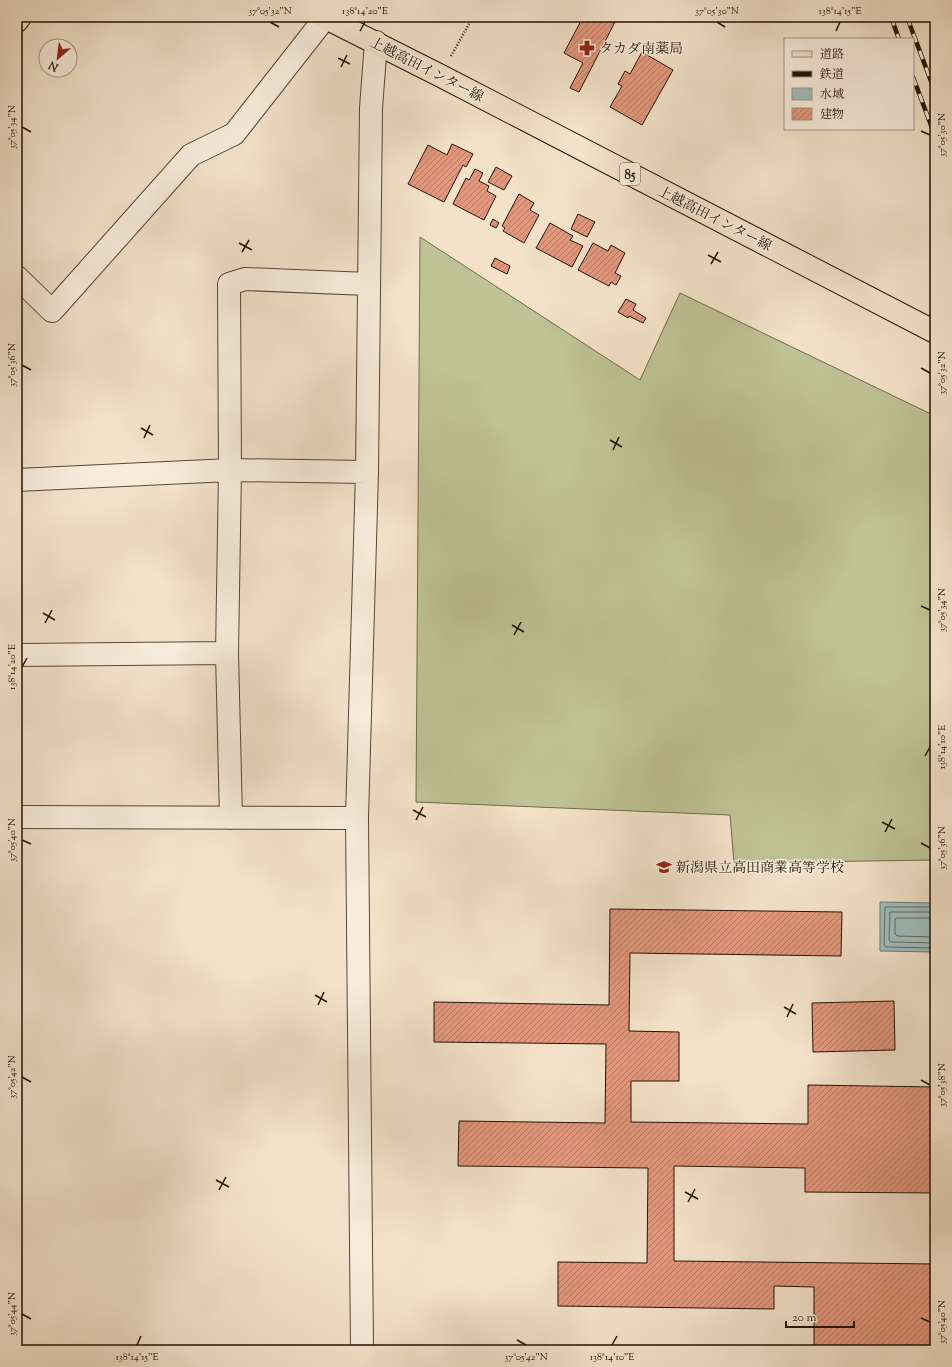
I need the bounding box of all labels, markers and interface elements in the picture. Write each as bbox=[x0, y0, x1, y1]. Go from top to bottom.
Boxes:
text: 37°05'32"N bbox=[248, 4, 292, 19]
text: 138°14'20"E bbox=[342, 4, 388, 19]
text: 37°05'30"N bbox=[695, 4, 739, 19]
text: 138°14'15"E bbox=[818, 4, 862, 19]
street label: 上越高田インター線 bbox=[366, 33, 487, 108]
north arrow bbox=[38, 38, 78, 78]
legend bbox=[784, 38, 914, 130]
pharmacy icon: タカダ南薬局 bbox=[578, 39, 596, 57]
place label: タカダ南薬局 bbox=[599, 40, 683, 60]
text: 道路 bbox=[820, 46, 844, 64]
text: N bbox=[46, 57, 62, 76]
text: 鉄道 bbox=[819, 66, 844, 84]
text: 水域 bbox=[820, 86, 844, 104]
text: 37°05'34"N bbox=[5, 105, 20, 149]
text: 建物 bbox=[820, 106, 844, 124]
text: 37°05'30"N bbox=[935, 113, 950, 157]
road number: 85 bbox=[620, 163, 640, 185]
street label: 上越高田インター線 bbox=[654, 182, 775, 257]
text: 37°05'36"N bbox=[5, 343, 20, 387]
text: 37°05'32"N bbox=[935, 351, 950, 395]
text: 37°05'34"N bbox=[935, 588, 950, 632]
text: 138°14'20"E bbox=[5, 644, 20, 690]
text: 138°14'10"E bbox=[935, 725, 950, 769]
text: 37°05'40"N bbox=[5, 818, 20, 862]
text: 37°05'36"N bbox=[935, 826, 950, 870]
school or university icon: 新潟県立高田商業高等学校 bbox=[655, 858, 673, 876]
place label: 新潟県立高田商業高等学校 bbox=[676, 859, 844, 879]
text: 37°05'42"N bbox=[5, 1055, 20, 1099]
text: 37°05'38"N bbox=[935, 1063, 950, 1107]
text: 37°05'44"N bbox=[5, 1292, 20, 1336]
text: 37°05'40"N bbox=[935, 1300, 950, 1344]
scale bar bbox=[786, 1303, 854, 1329]
text: 20 m bbox=[792, 1309, 817, 1327]
text: 138°14'15"E bbox=[115, 1350, 159, 1365]
text: 37°05'42"N bbox=[504, 1350, 548, 1365]
text: 138°14'10"E bbox=[590, 1350, 634, 1365]

